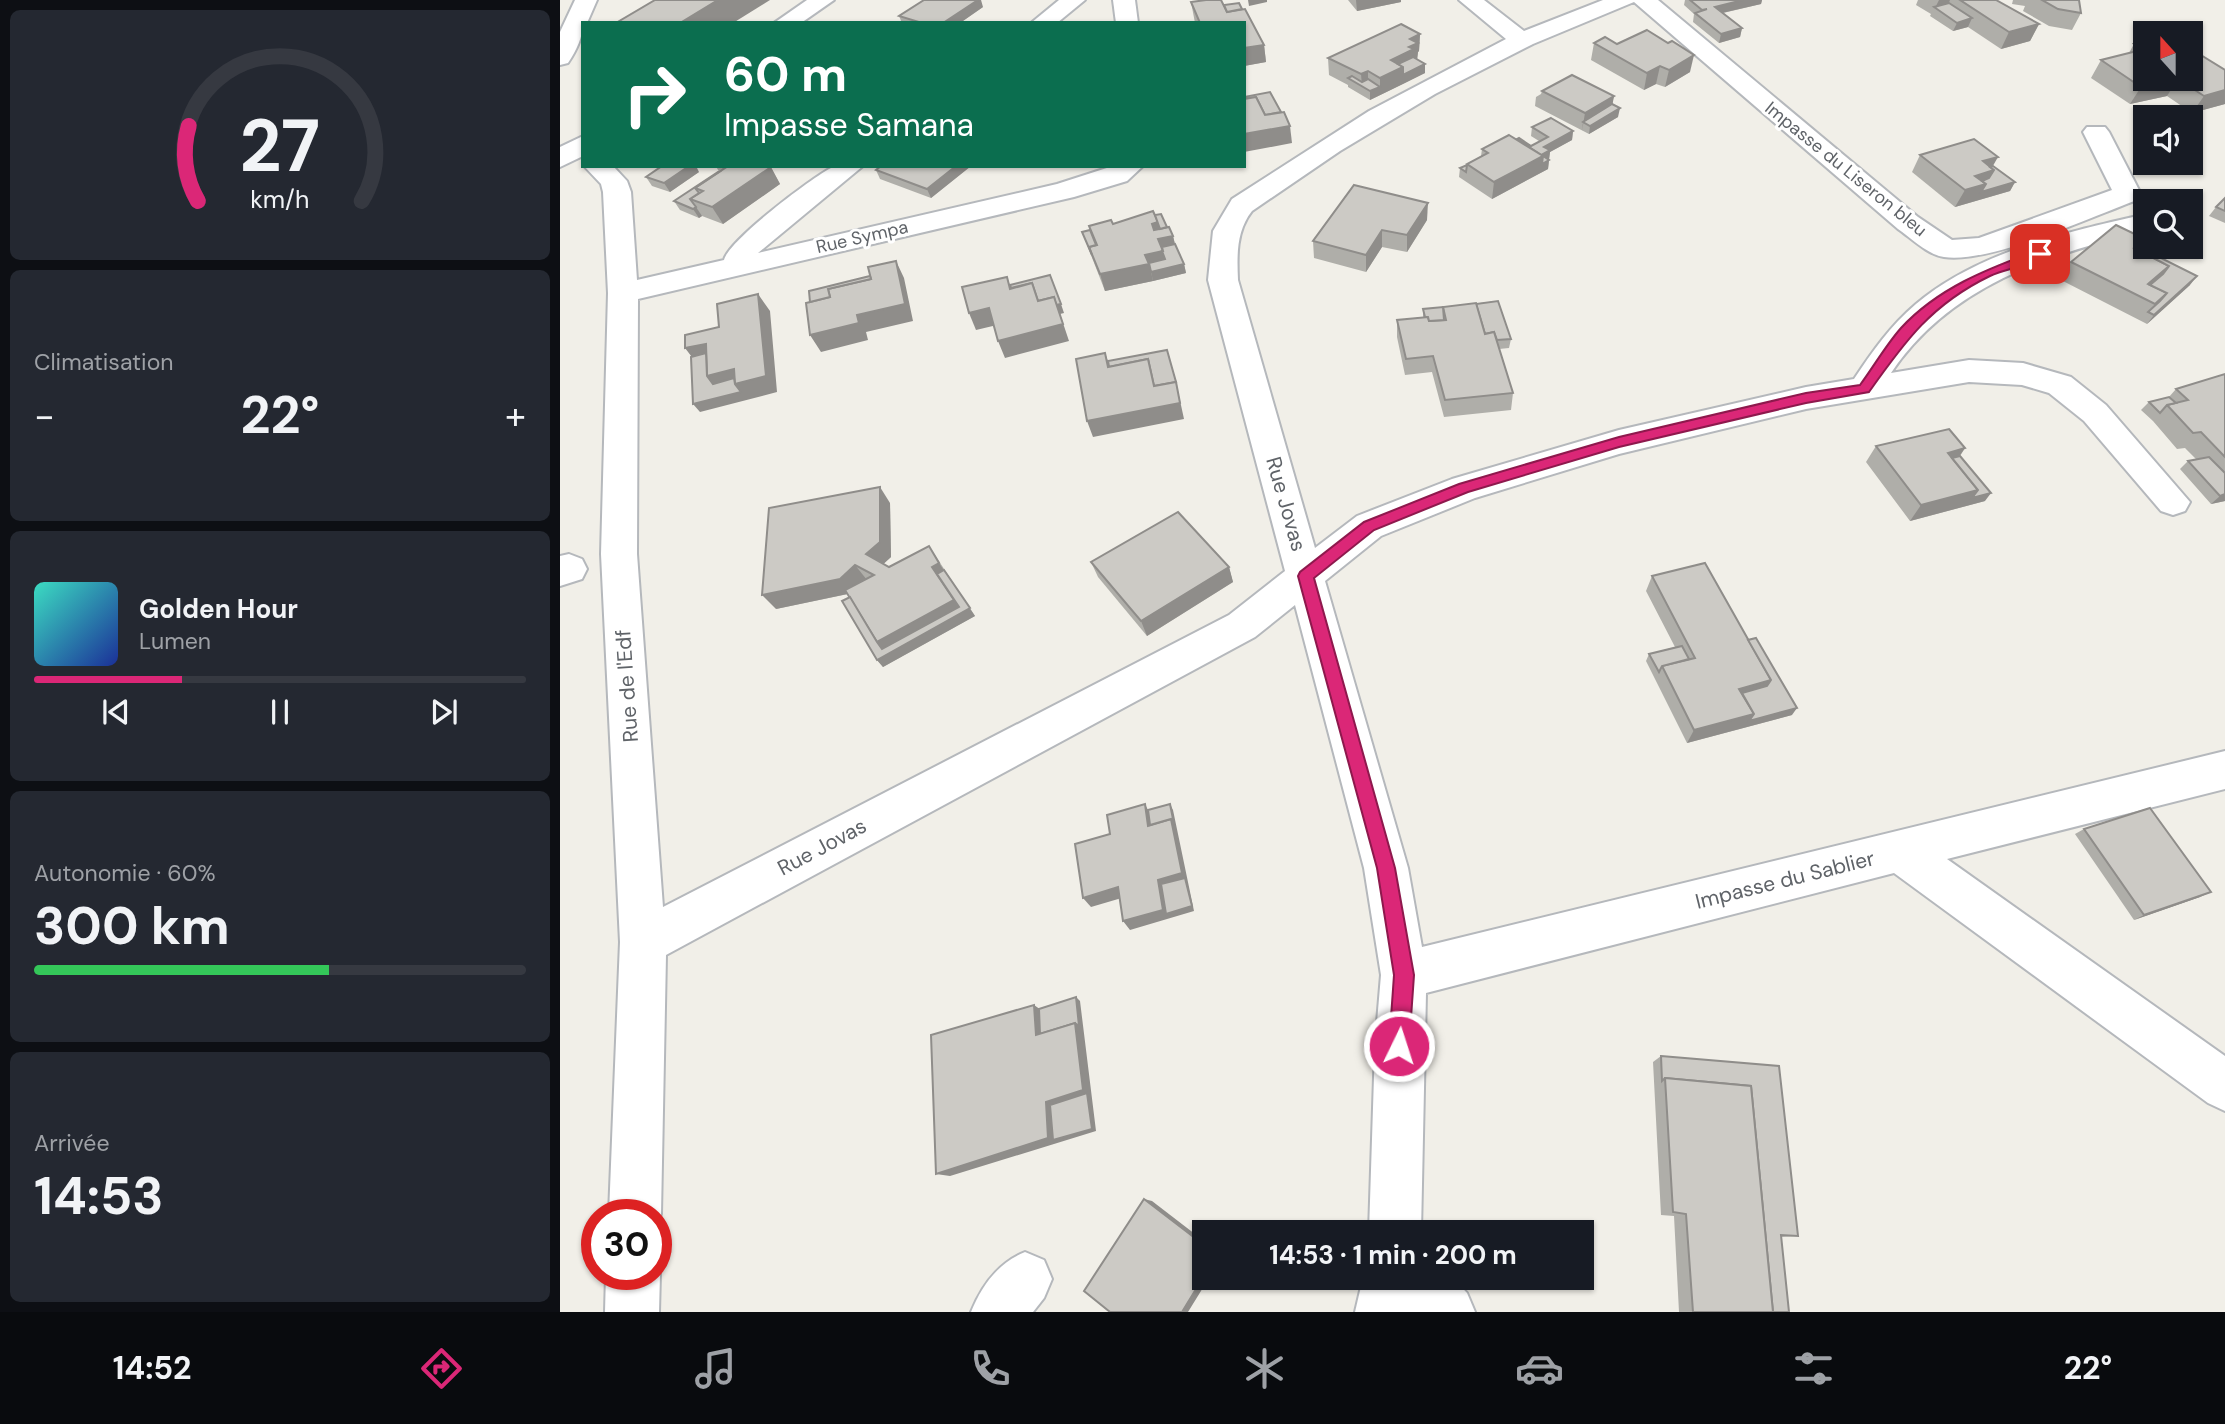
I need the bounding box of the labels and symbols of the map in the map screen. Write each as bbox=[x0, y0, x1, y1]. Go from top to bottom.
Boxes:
north arrow bbox=[2133, 21, 2203, 91]
street label: Impasse du Liseron bleu bbox=[1760, 96, 1932, 242]
street label: Rue Sympa bbox=[814, 215, 910, 259]
pin bbox=[2010, 224, 2070, 284]
street label: Rue Jovas bbox=[1259, 454, 1313, 554]
street label: Rue de l'Edf bbox=[609, 629, 645, 743]
street label: Rue Jovas bbox=[773, 812, 871, 882]
street label: Impasse du Sablier bbox=[1692, 844, 1878, 916]
position arrow bbox=[1362, 1009, 1436, 1083]
speed limit sign: 30 bbox=[581, 1199, 672, 1290]

